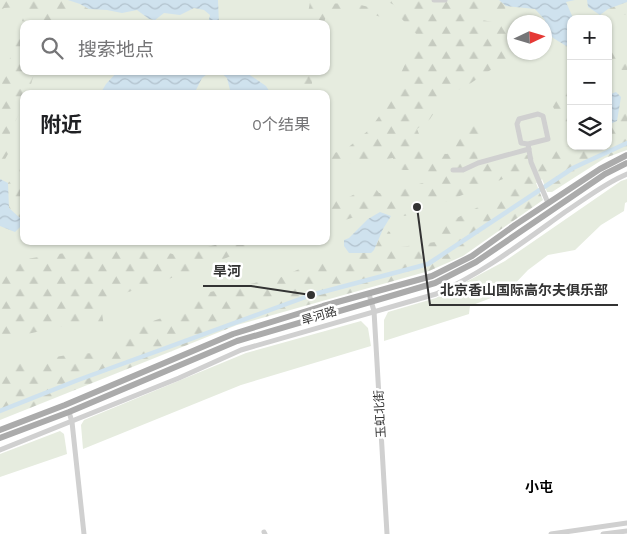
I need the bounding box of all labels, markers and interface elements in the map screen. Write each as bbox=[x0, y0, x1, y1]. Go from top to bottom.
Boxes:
north arrow bbox=[507, 15, 552, 60]
map controls bbox=[567, 15, 612, 150]
button: + bbox=[567, 15, 612, 60]
search box bbox=[20, 20, 330, 75]
icon: search bbox=[38, 34, 66, 62]
text: 搜索地点 bbox=[78, 38, 154, 61]
button: − bbox=[567, 60, 612, 105]
button: layers bbox=[567, 105, 612, 150]
text: 附近 bbox=[40, 112, 82, 137]
text: 0个结果 bbox=[252, 115, 310, 134]
callout: 旱河 bbox=[203, 257, 251, 286]
text: 旱河 bbox=[213, 263, 241, 279]
callout: 北京香山国际高尔夫俱乐部 bbox=[430, 276, 618, 305]
text: 北京香山国际高尔夫俱乐部 bbox=[440, 282, 608, 298]
street label: 旱河路 bbox=[300, 304, 338, 328]
street label: 玉虹北街 bbox=[372, 390, 388, 438]
district label: 小屯 bbox=[525, 479, 553, 495]

